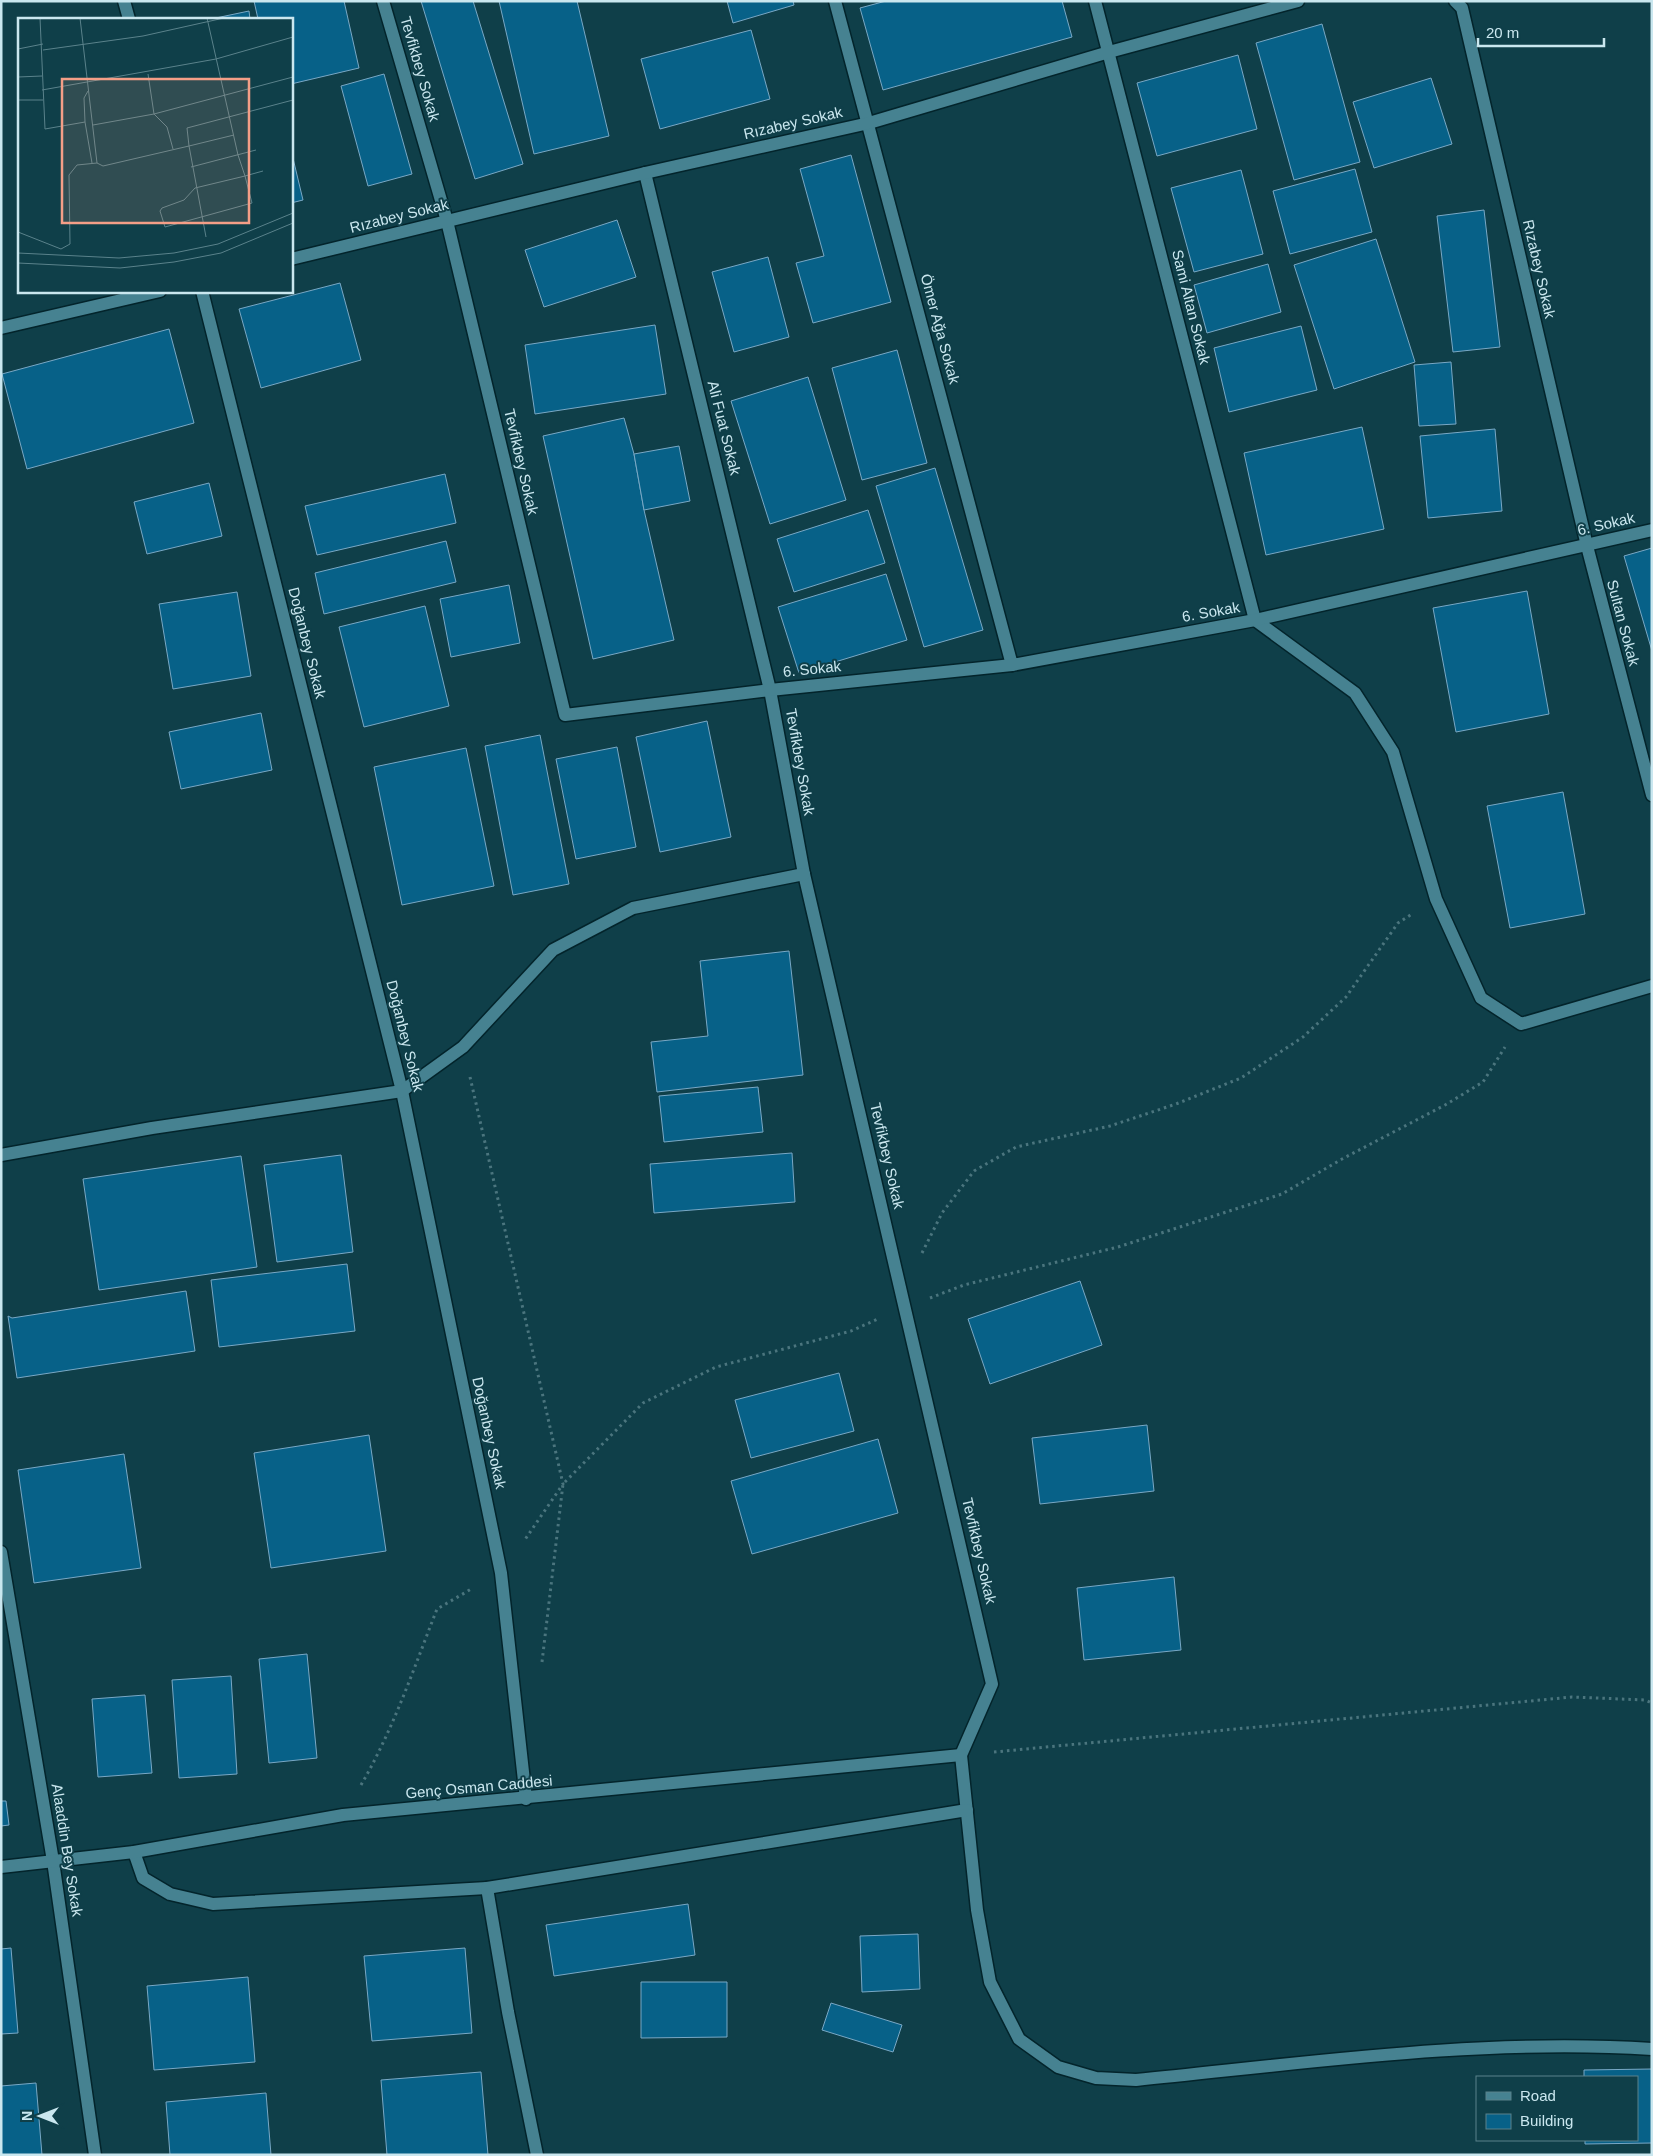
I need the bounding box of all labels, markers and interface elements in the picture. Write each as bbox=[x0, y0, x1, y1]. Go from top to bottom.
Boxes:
street label: Tevfikbey Sokak bbox=[397, 14, 444, 124]
scale bar bbox=[1478, 15, 1604, 47]
inset map bbox=[18, 18, 292, 292]
text: 20 m bbox=[1486, 24, 1519, 41]
street label: Rızabey Sokak bbox=[742, 103, 844, 142]
street label: Rızabey Sokak bbox=[348, 195, 450, 236]
street label: Rızabey Sokak bbox=[1520, 218, 1559, 320]
street label: Sami Altan Sokak bbox=[1169, 248, 1214, 366]
street label: Ömer Ağa Sokak bbox=[918, 272, 963, 386]
street label: Ali Fuat Sokak bbox=[705, 379, 745, 477]
street label: Tevfikbey Sokak bbox=[501, 407, 542, 517]
street label: 6. Sokak bbox=[1576, 509, 1637, 538]
street label: Sultan Sokak bbox=[1604, 578, 1643, 668]
street label: Doğanbey Sokak bbox=[285, 585, 330, 701]
street label: 6. Sokak bbox=[1181, 598, 1242, 625]
street label: 6. Sokak bbox=[782, 657, 842, 680]
street label: Tevfikbey Sokak bbox=[783, 707, 818, 817]
street label: Doğanbey Sokak bbox=[383, 978, 428, 1094]
street label: Tevfikbey Sokak bbox=[867, 1101, 908, 1211]
street label: Doğanbey Sokak bbox=[469, 1375, 510, 1491]
street label: Tevfikbey Sokak bbox=[959, 1496, 1000, 1606]
street label: Genç Osman Caddesi bbox=[405, 1772, 553, 1801]
street label: Alaaddin Bey Sokak bbox=[49, 1782, 86, 1918]
legend bbox=[1476, 2076, 1638, 2141]
text: Road bbox=[1520, 2087, 1556, 2104]
north arrow bbox=[15, 2091, 65, 2141]
text: N bbox=[19, 2111, 35, 2121]
text: Building bbox=[1520, 2112, 1573, 2129]

